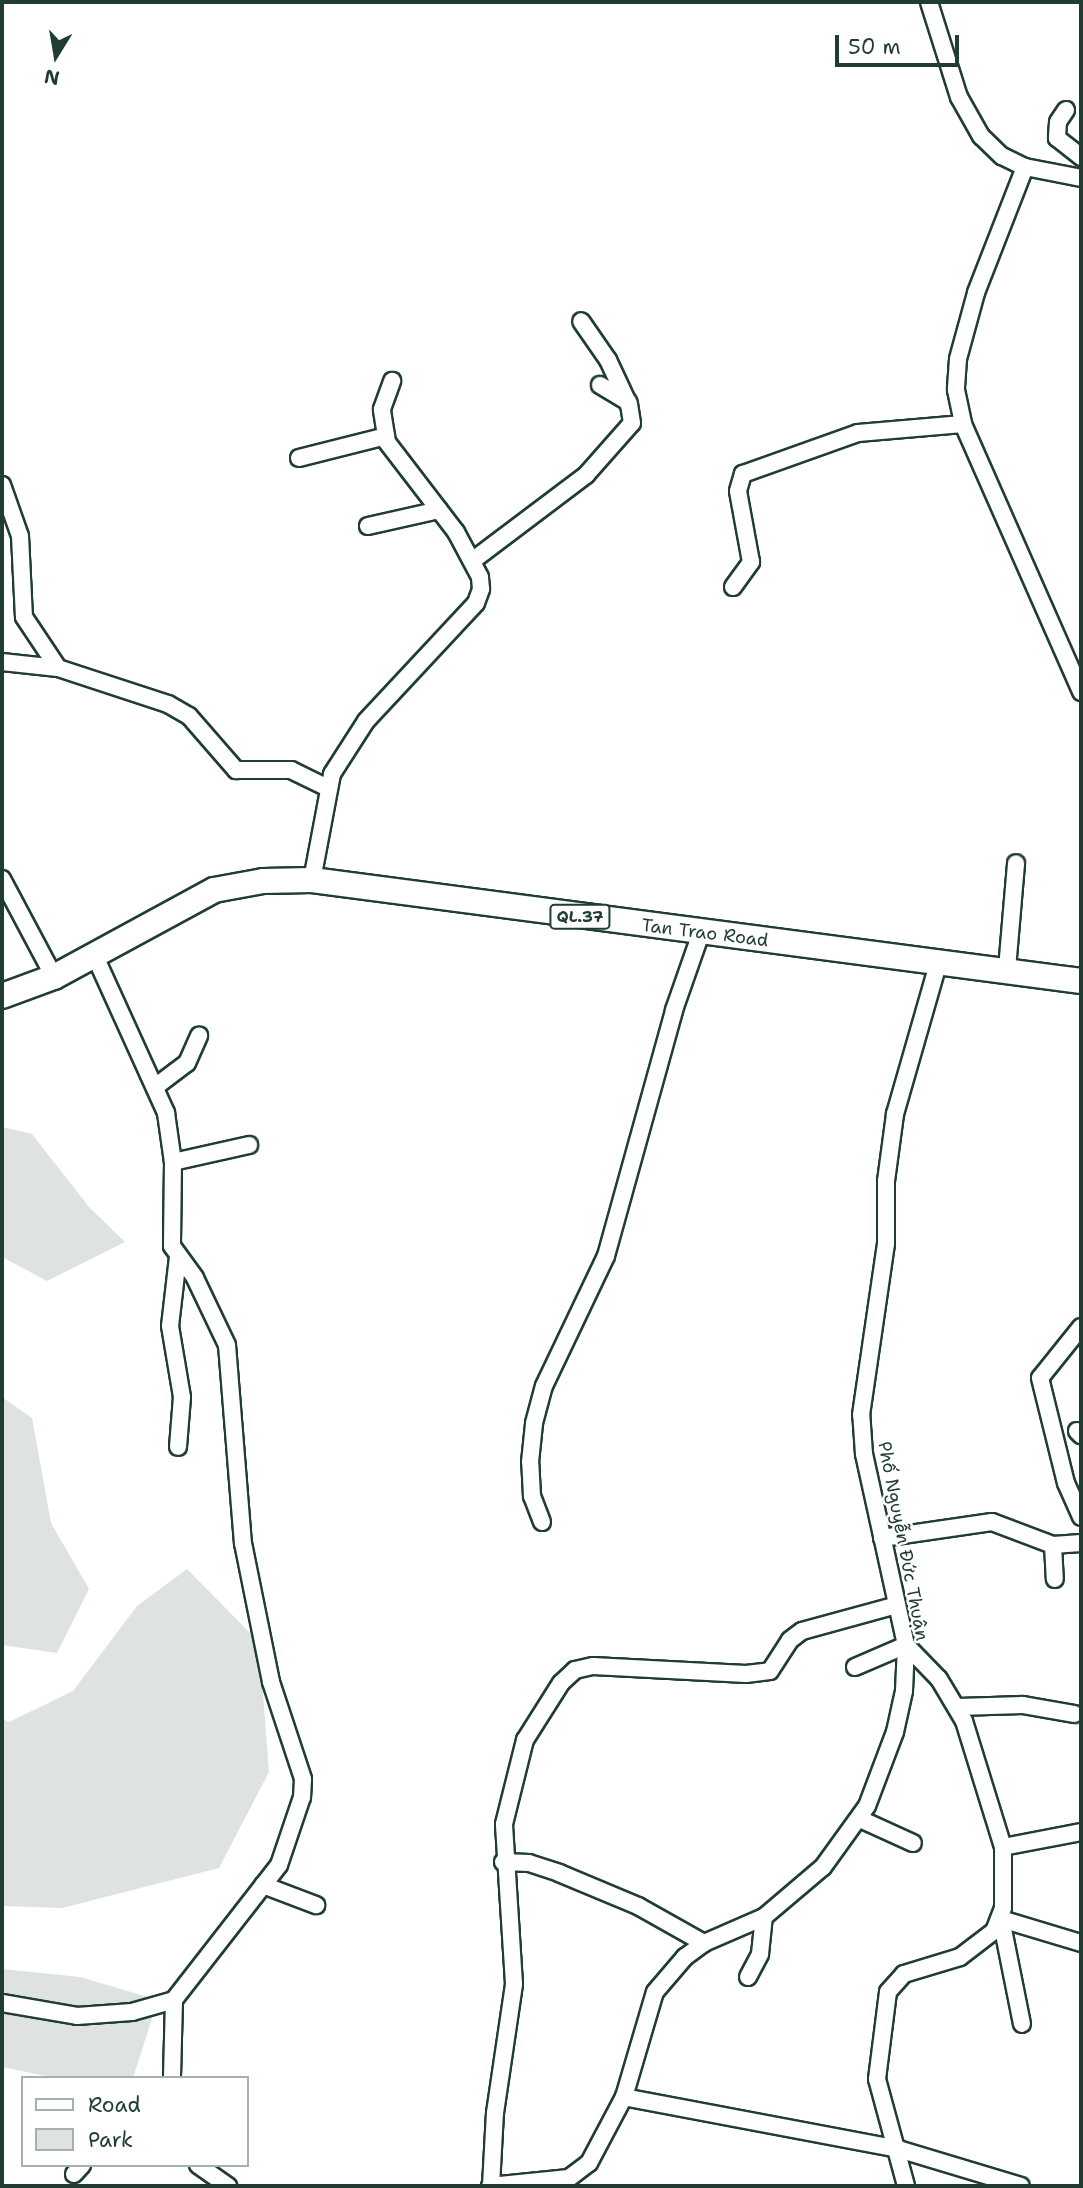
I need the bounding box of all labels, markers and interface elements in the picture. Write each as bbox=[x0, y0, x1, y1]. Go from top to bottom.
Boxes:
north arrow bbox=[21, 21, 91, 91]
scale bar bbox=[838, 21, 962, 65]
text: 50 m bbox=[848, 33, 901, 61]
text: N bbox=[42, 63, 62, 91]
road number: QL.37 bbox=[548, 904, 612, 930]
street label: Tan Trao Road bbox=[640, 915, 770, 951]
street label: Phố Nguyễn Đức Thuận bbox=[873, 1440, 933, 1642]
legend bbox=[21, 2076, 248, 2167]
text: Road bbox=[88, 2091, 141, 2119]
text: Park bbox=[88, 2126, 133, 2154]

